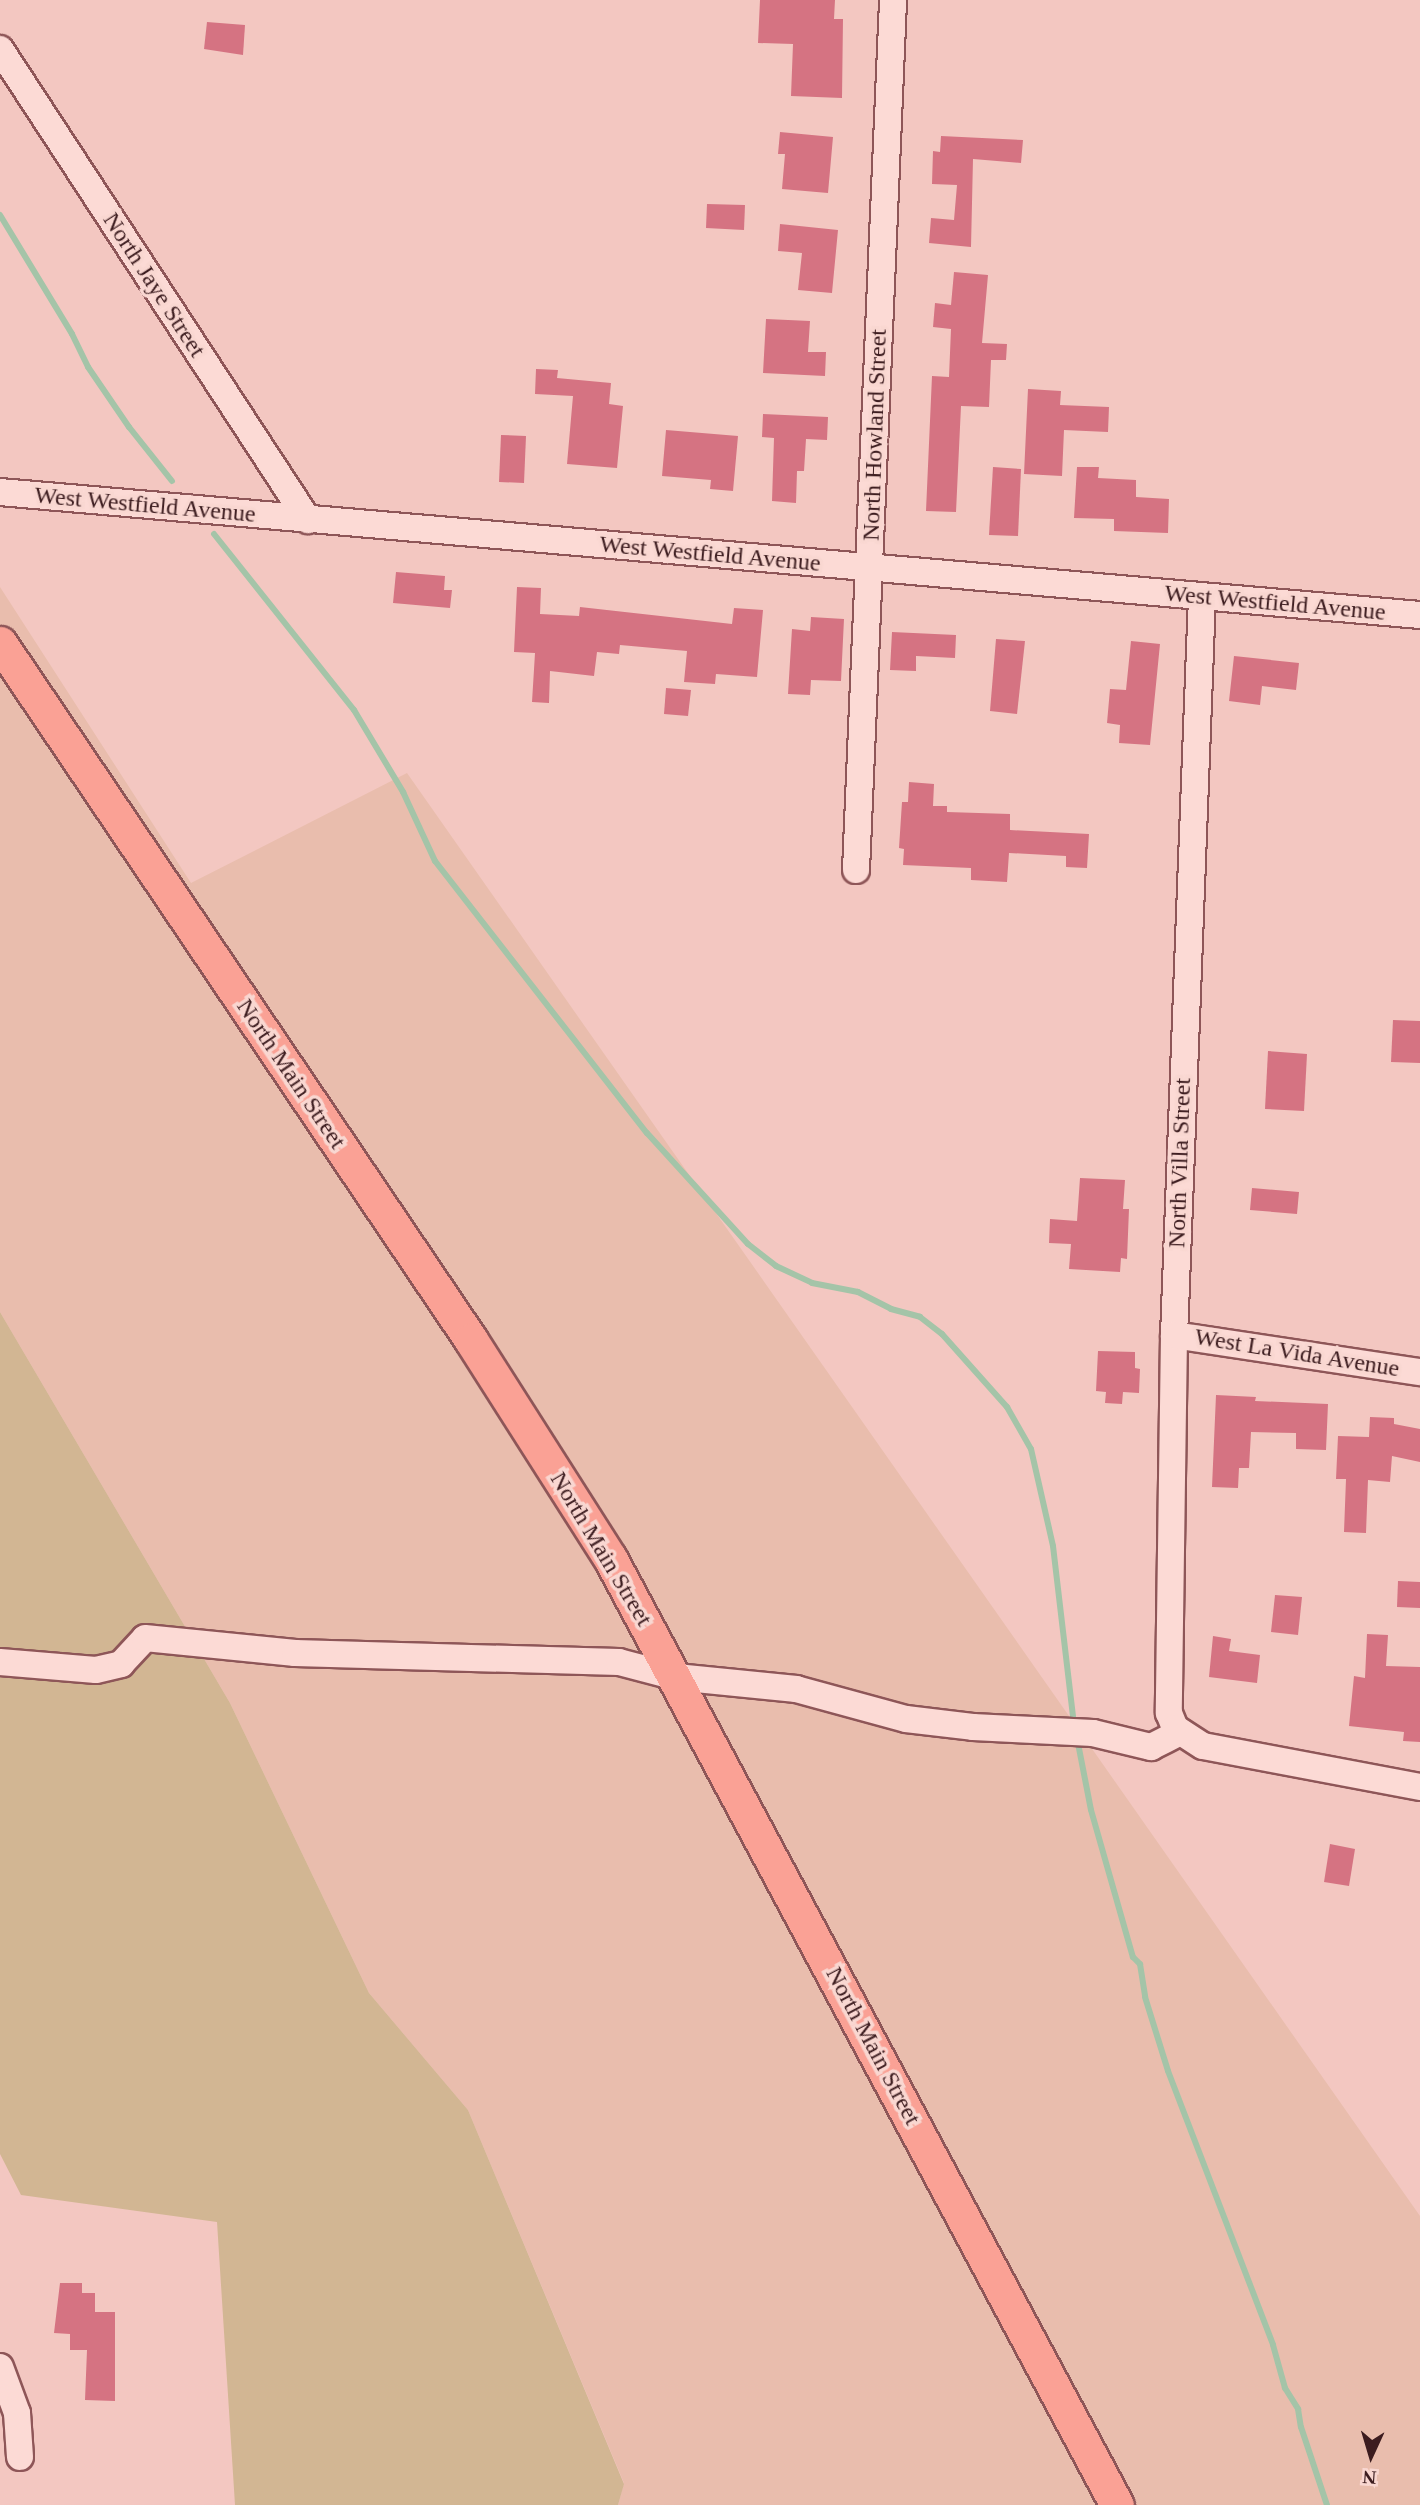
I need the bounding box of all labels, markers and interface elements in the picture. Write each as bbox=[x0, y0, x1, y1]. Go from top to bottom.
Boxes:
street label: North Jaye Street bbox=[97, 207, 211, 363]
street label: North Howland Street bbox=[857, 329, 893, 541]
street label: West Westfield Avenue bbox=[32, 481, 258, 529]
street label: West Westfield Avenue bbox=[597, 530, 823, 578]
street label: West Westfield Avenue bbox=[1162, 579, 1388, 627]
street label: North Main Street bbox=[230, 994, 352, 1154]
street label: North Villa Street bbox=[1163, 1077, 1197, 1249]
street label: West La Vida Avenue bbox=[1192, 1322, 1402, 1384]
street label: North Main Street bbox=[544, 1467, 658, 1631]
street label: North Main Street bbox=[819, 1962, 927, 2130]
north arrow bbox=[1336, 2421, 1406, 2491]
text: N bbox=[1362, 2466, 1377, 2488]

